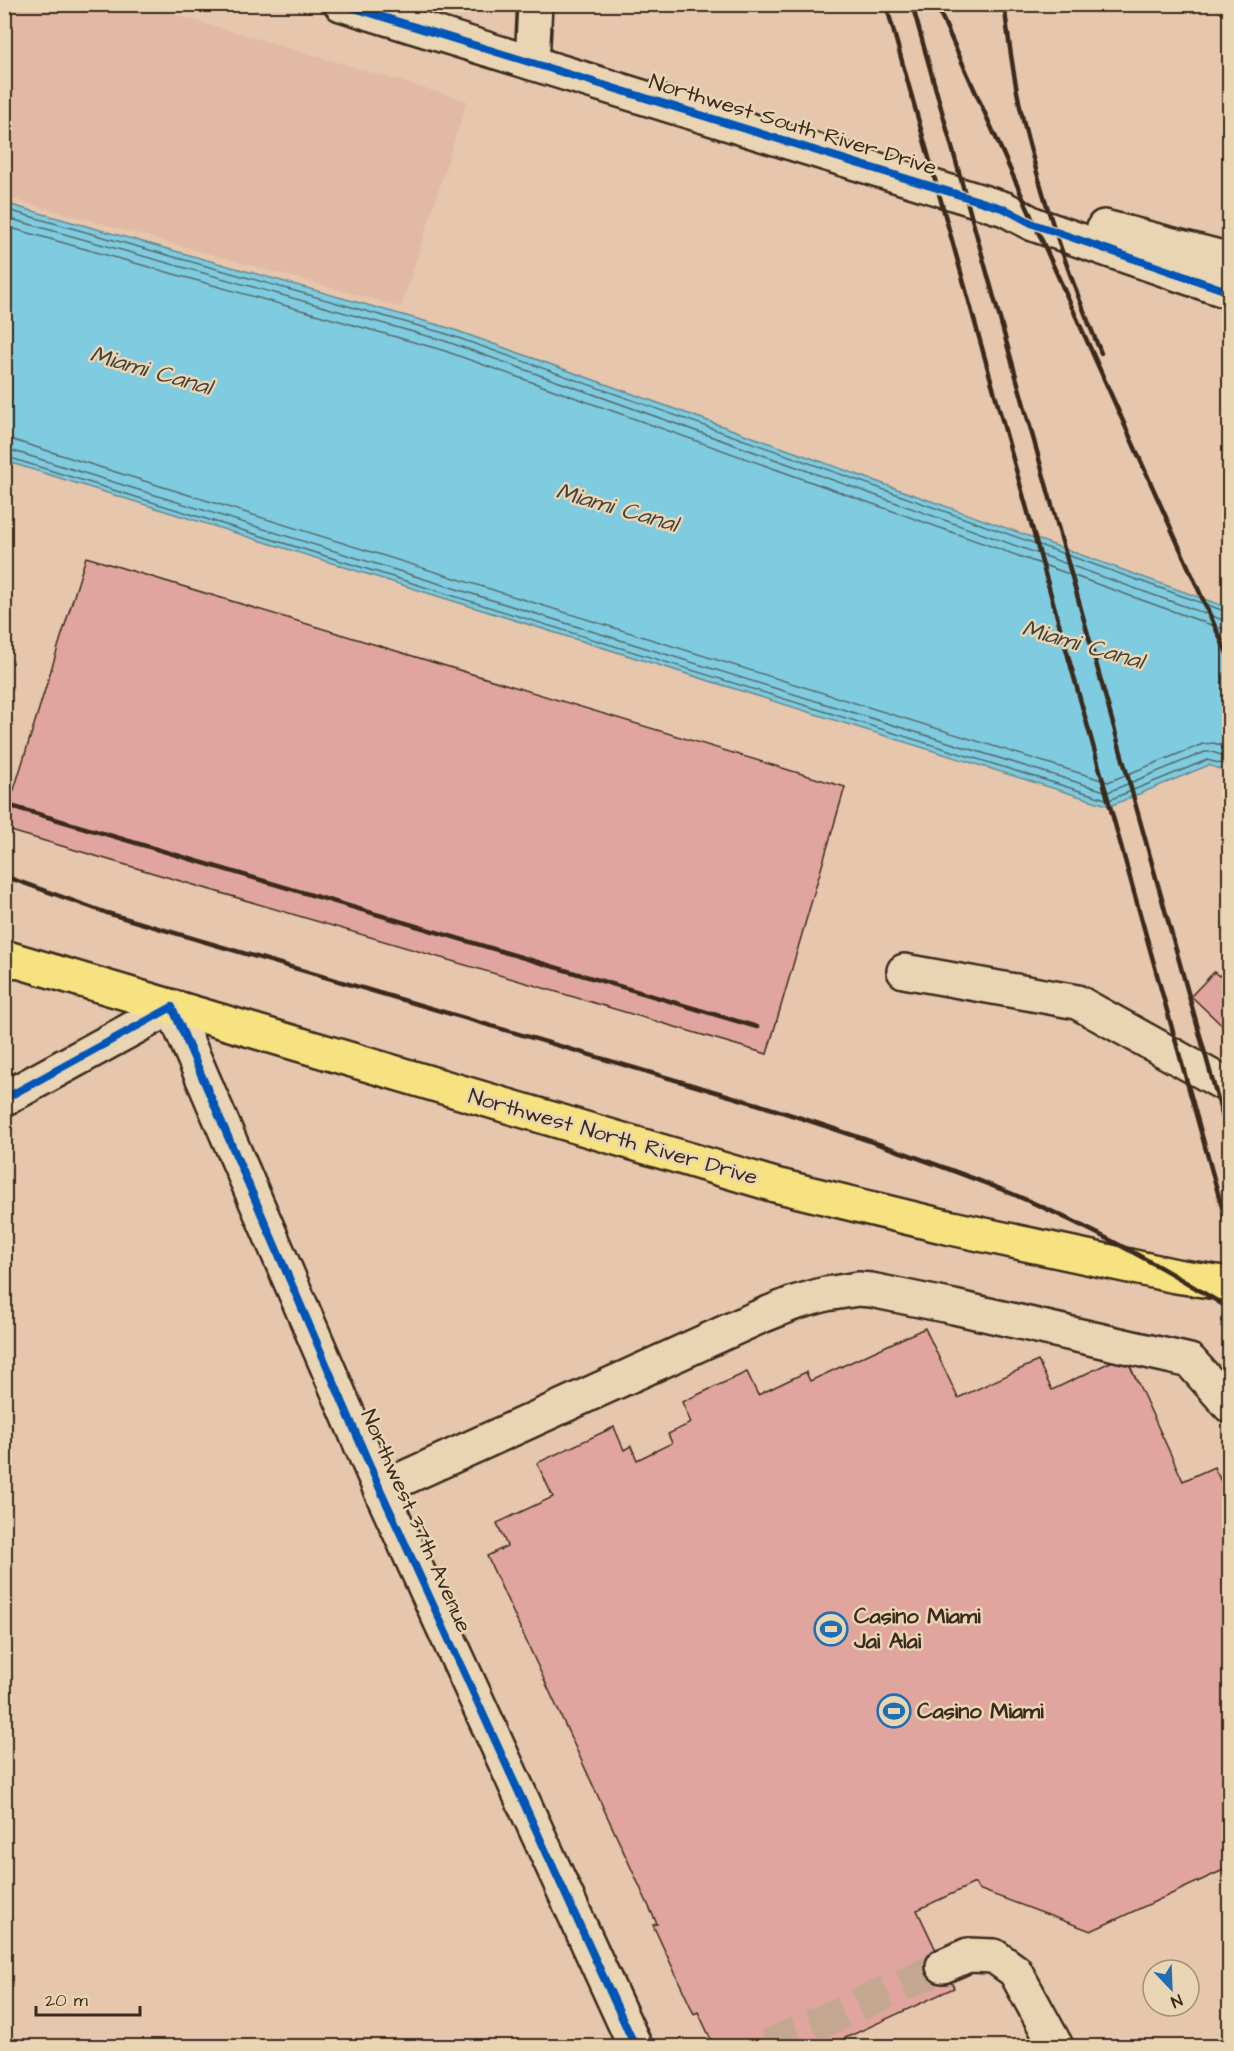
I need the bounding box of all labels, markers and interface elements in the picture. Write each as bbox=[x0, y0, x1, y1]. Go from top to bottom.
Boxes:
street label: Northwest South River Drive bbox=[645, 66, 941, 184]
water label: Miami Canal bbox=[86, 337, 219, 405]
water label: Miami Canal bbox=[552, 474, 685, 542]
water label: Miami Canal bbox=[1018, 611, 1151, 679]
street label: Northwest North River Drive bbox=[465, 1081, 761, 1193]
street label: Northwest 37th Avenue bbox=[353, 1404, 479, 1638]
place label: Casino Miami Jai Alai bbox=[853, 1601, 981, 1657]
sports icon: Casino Miami Jai Alai bbox=[813, 1611, 849, 1647]
sports icon: Casino Miami bbox=[876, 1693, 912, 1729]
place label: Casino Miami bbox=[917, 1696, 1044, 1727]
north arrow bbox=[1141, 1958, 1201, 2018]
scale bar bbox=[36, 1979, 140, 2017]
text: 20 m bbox=[45, 1988, 88, 2013]
text: N bbox=[1168, 1989, 1185, 2013]

